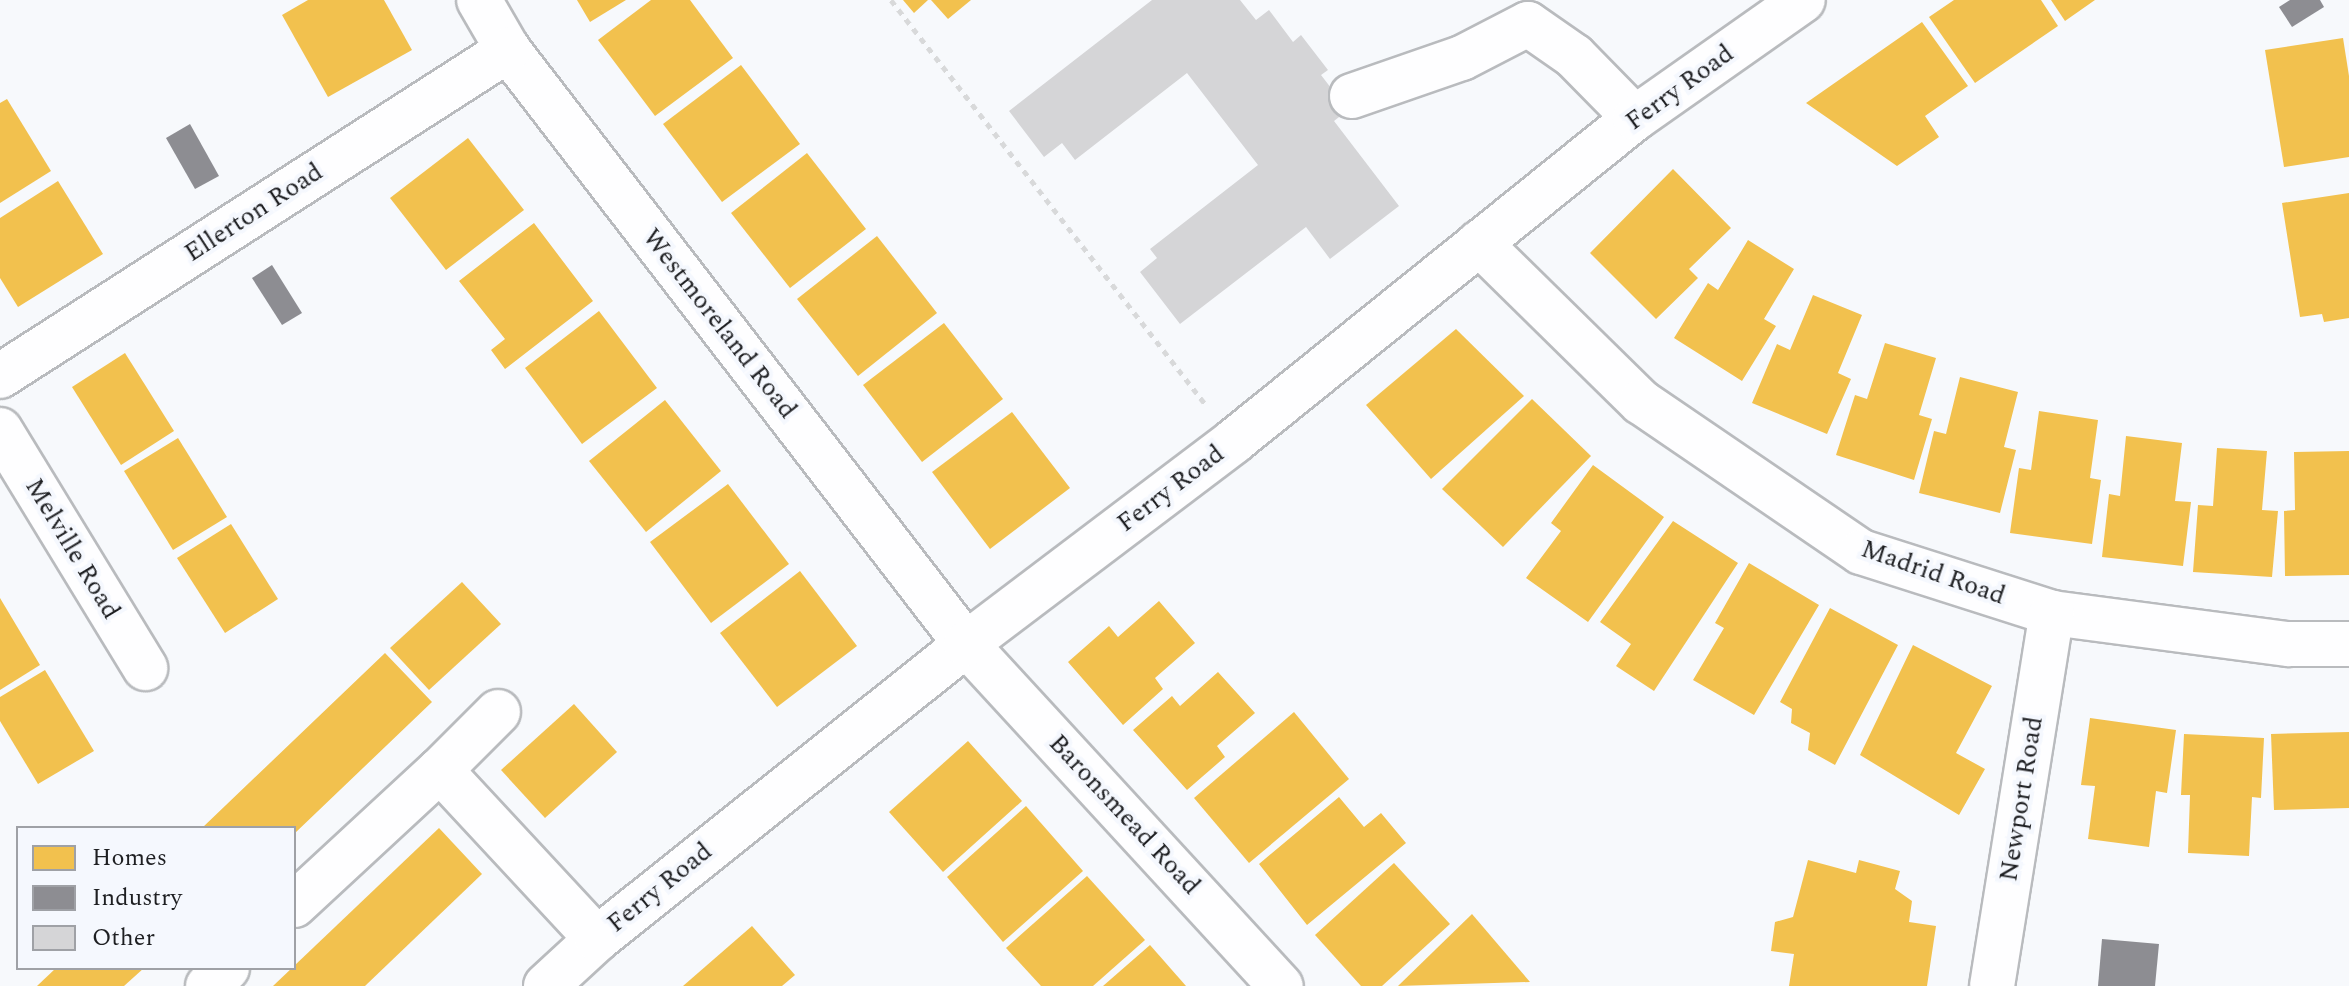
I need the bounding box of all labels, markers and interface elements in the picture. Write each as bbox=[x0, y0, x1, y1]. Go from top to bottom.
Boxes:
street label: Ferry Road bbox=[1620, 38, 1740, 138]
street label: Ellerton Road bbox=[179, 157, 329, 269]
street label: Westmoreland Road bbox=[635, 223, 803, 425]
street label: Ferry Road bbox=[1111, 439, 1231, 539]
street label: Melville Road bbox=[18, 473, 126, 625]
street label: Madrid Road bbox=[1857, 534, 2009, 612]
street label: Newport Road bbox=[1994, 714, 2050, 884]
street label: Baronsmead Road bbox=[1042, 728, 1206, 902]
legend bbox=[16, 826, 296, 970]
street label: Ferry Road bbox=[601, 836, 719, 940]
text: Homes bbox=[92, 840, 167, 876]
text: Industry bbox=[92, 880, 182, 916]
text: Other bbox=[92, 920, 155, 956]

